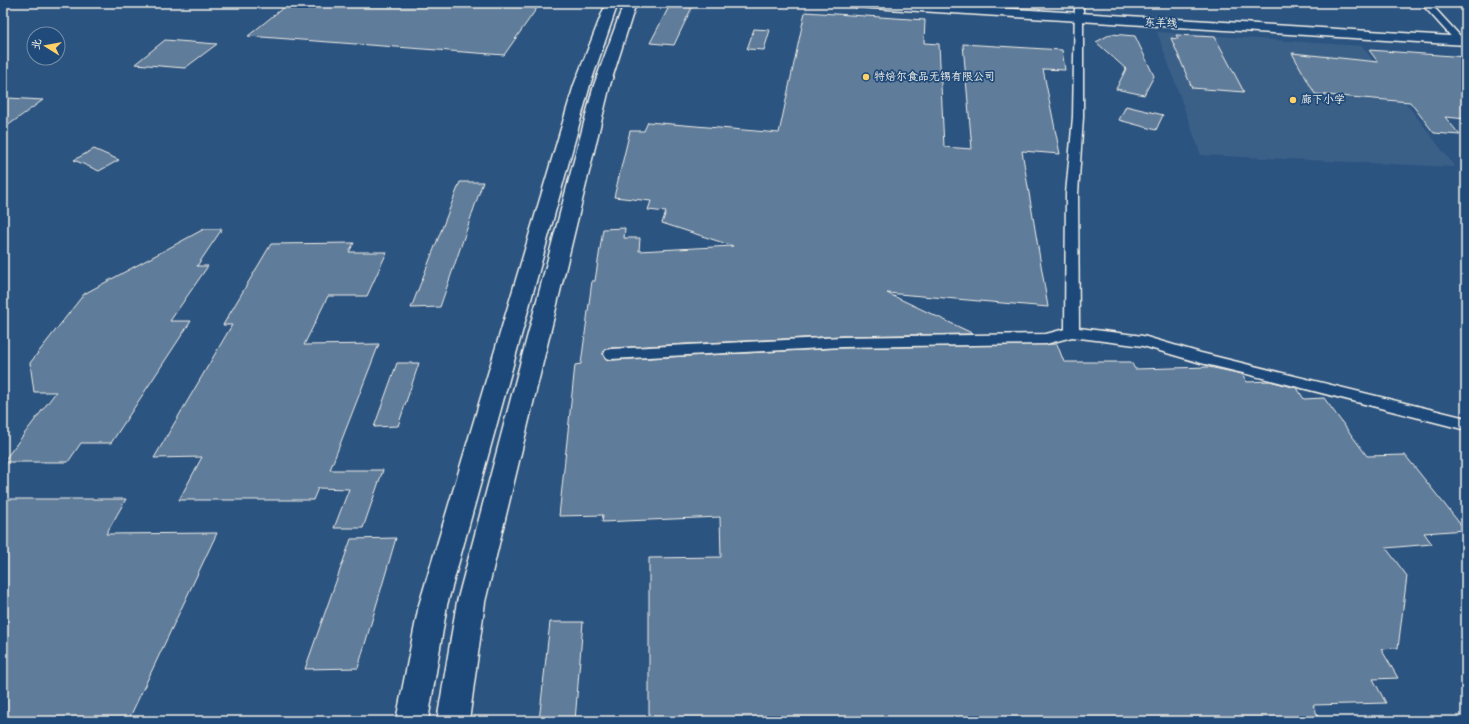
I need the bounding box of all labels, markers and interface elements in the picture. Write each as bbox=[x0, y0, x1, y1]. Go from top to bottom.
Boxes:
street label: 东羊线 bbox=[1144, 13, 1178, 33]
north arrow bbox=[26, 26, 66, 66]
text: 北 bbox=[27, 37, 47, 51]
place label: 特焙尔食品无锡有限公司 bbox=[874, 68, 995, 86]
marker: 特焙尔食品无锡有限公司 bbox=[861, 72, 871, 82]
place label: 廊下小学 bbox=[1301, 91, 1345, 109]
marker: 廊下小学 bbox=[1288, 95, 1298, 105]

